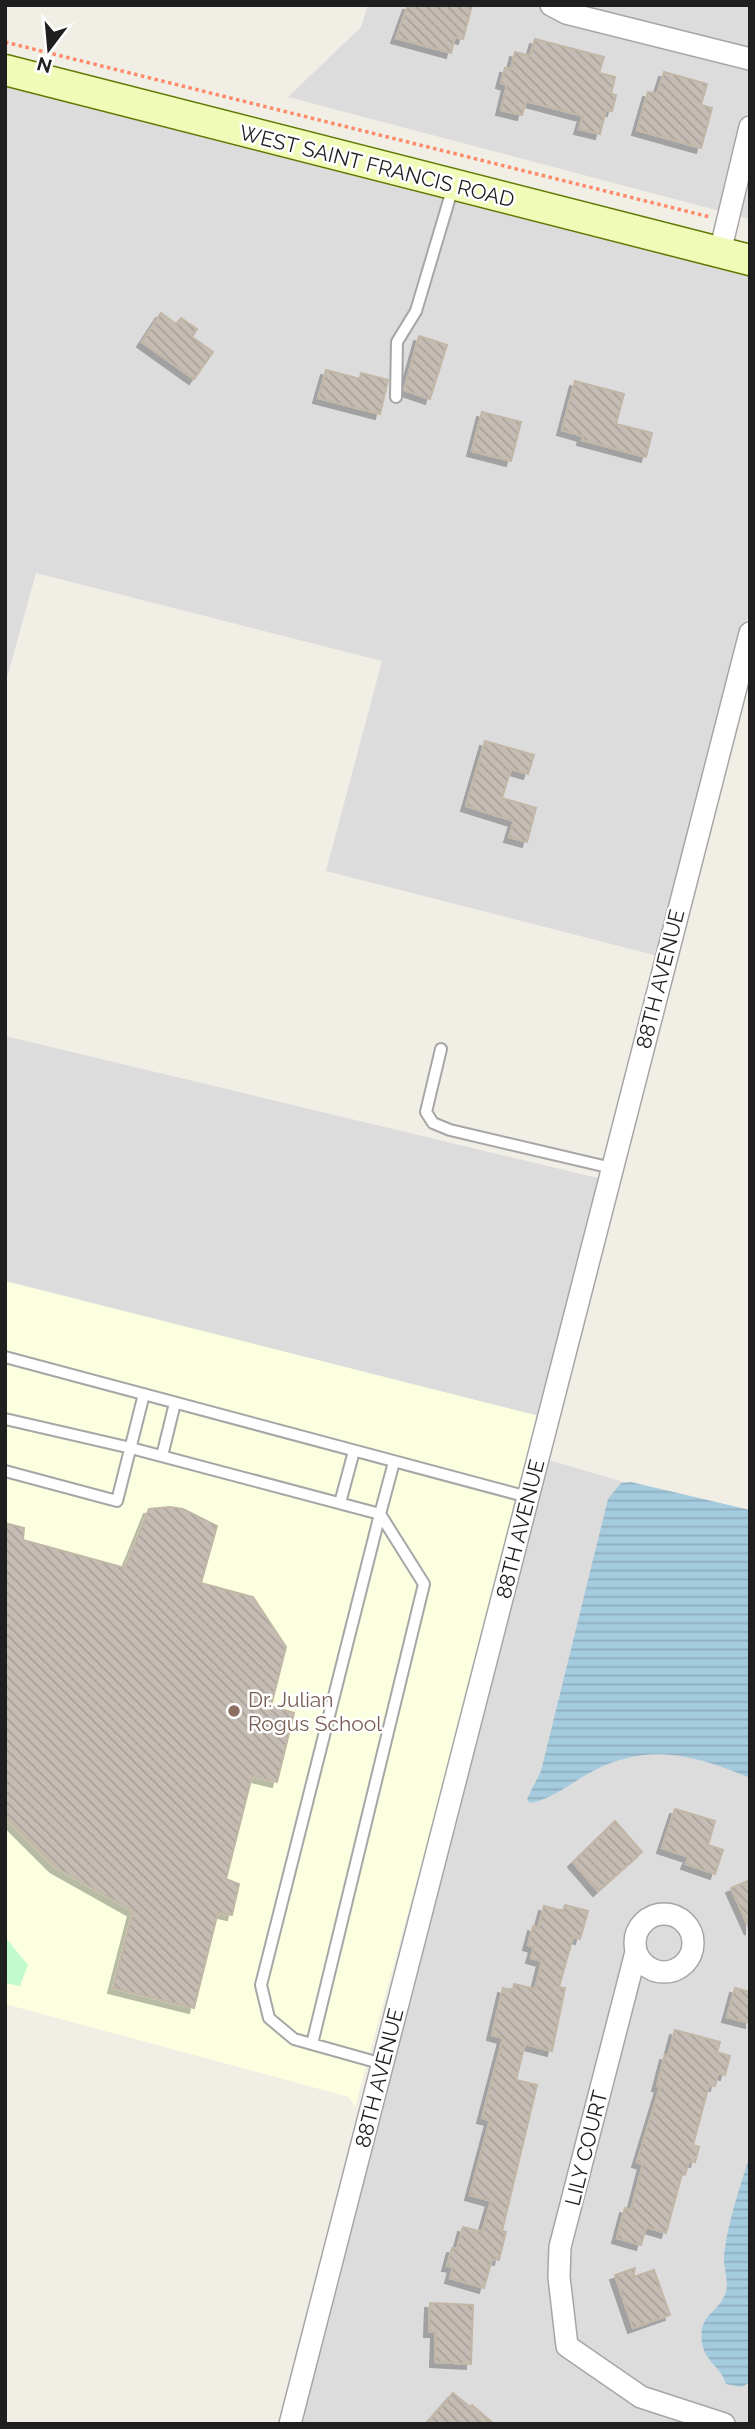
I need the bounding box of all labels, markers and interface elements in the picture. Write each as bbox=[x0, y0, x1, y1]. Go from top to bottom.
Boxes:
north arrow bbox=[14, 14, 84, 84]
text: N bbox=[34, 53, 54, 78]
street label: WEST SAINT FRANCIS ROAD bbox=[237, 120, 517, 212]
street label: 88TH AVENUE bbox=[631, 907, 689, 1051]
street label: 88TH AVENUE bbox=[491, 1457, 549, 1601]
place label: Dr. Julian Rogus School bbox=[248, 1687, 382, 1736]
marker: Dr. Julian Rogus School bbox=[226, 1703, 242, 1719]
street label: 88TH AVENUE bbox=[350, 2006, 408, 2150]
street label: LILY COURT bbox=[560, 2088, 612, 2208]

